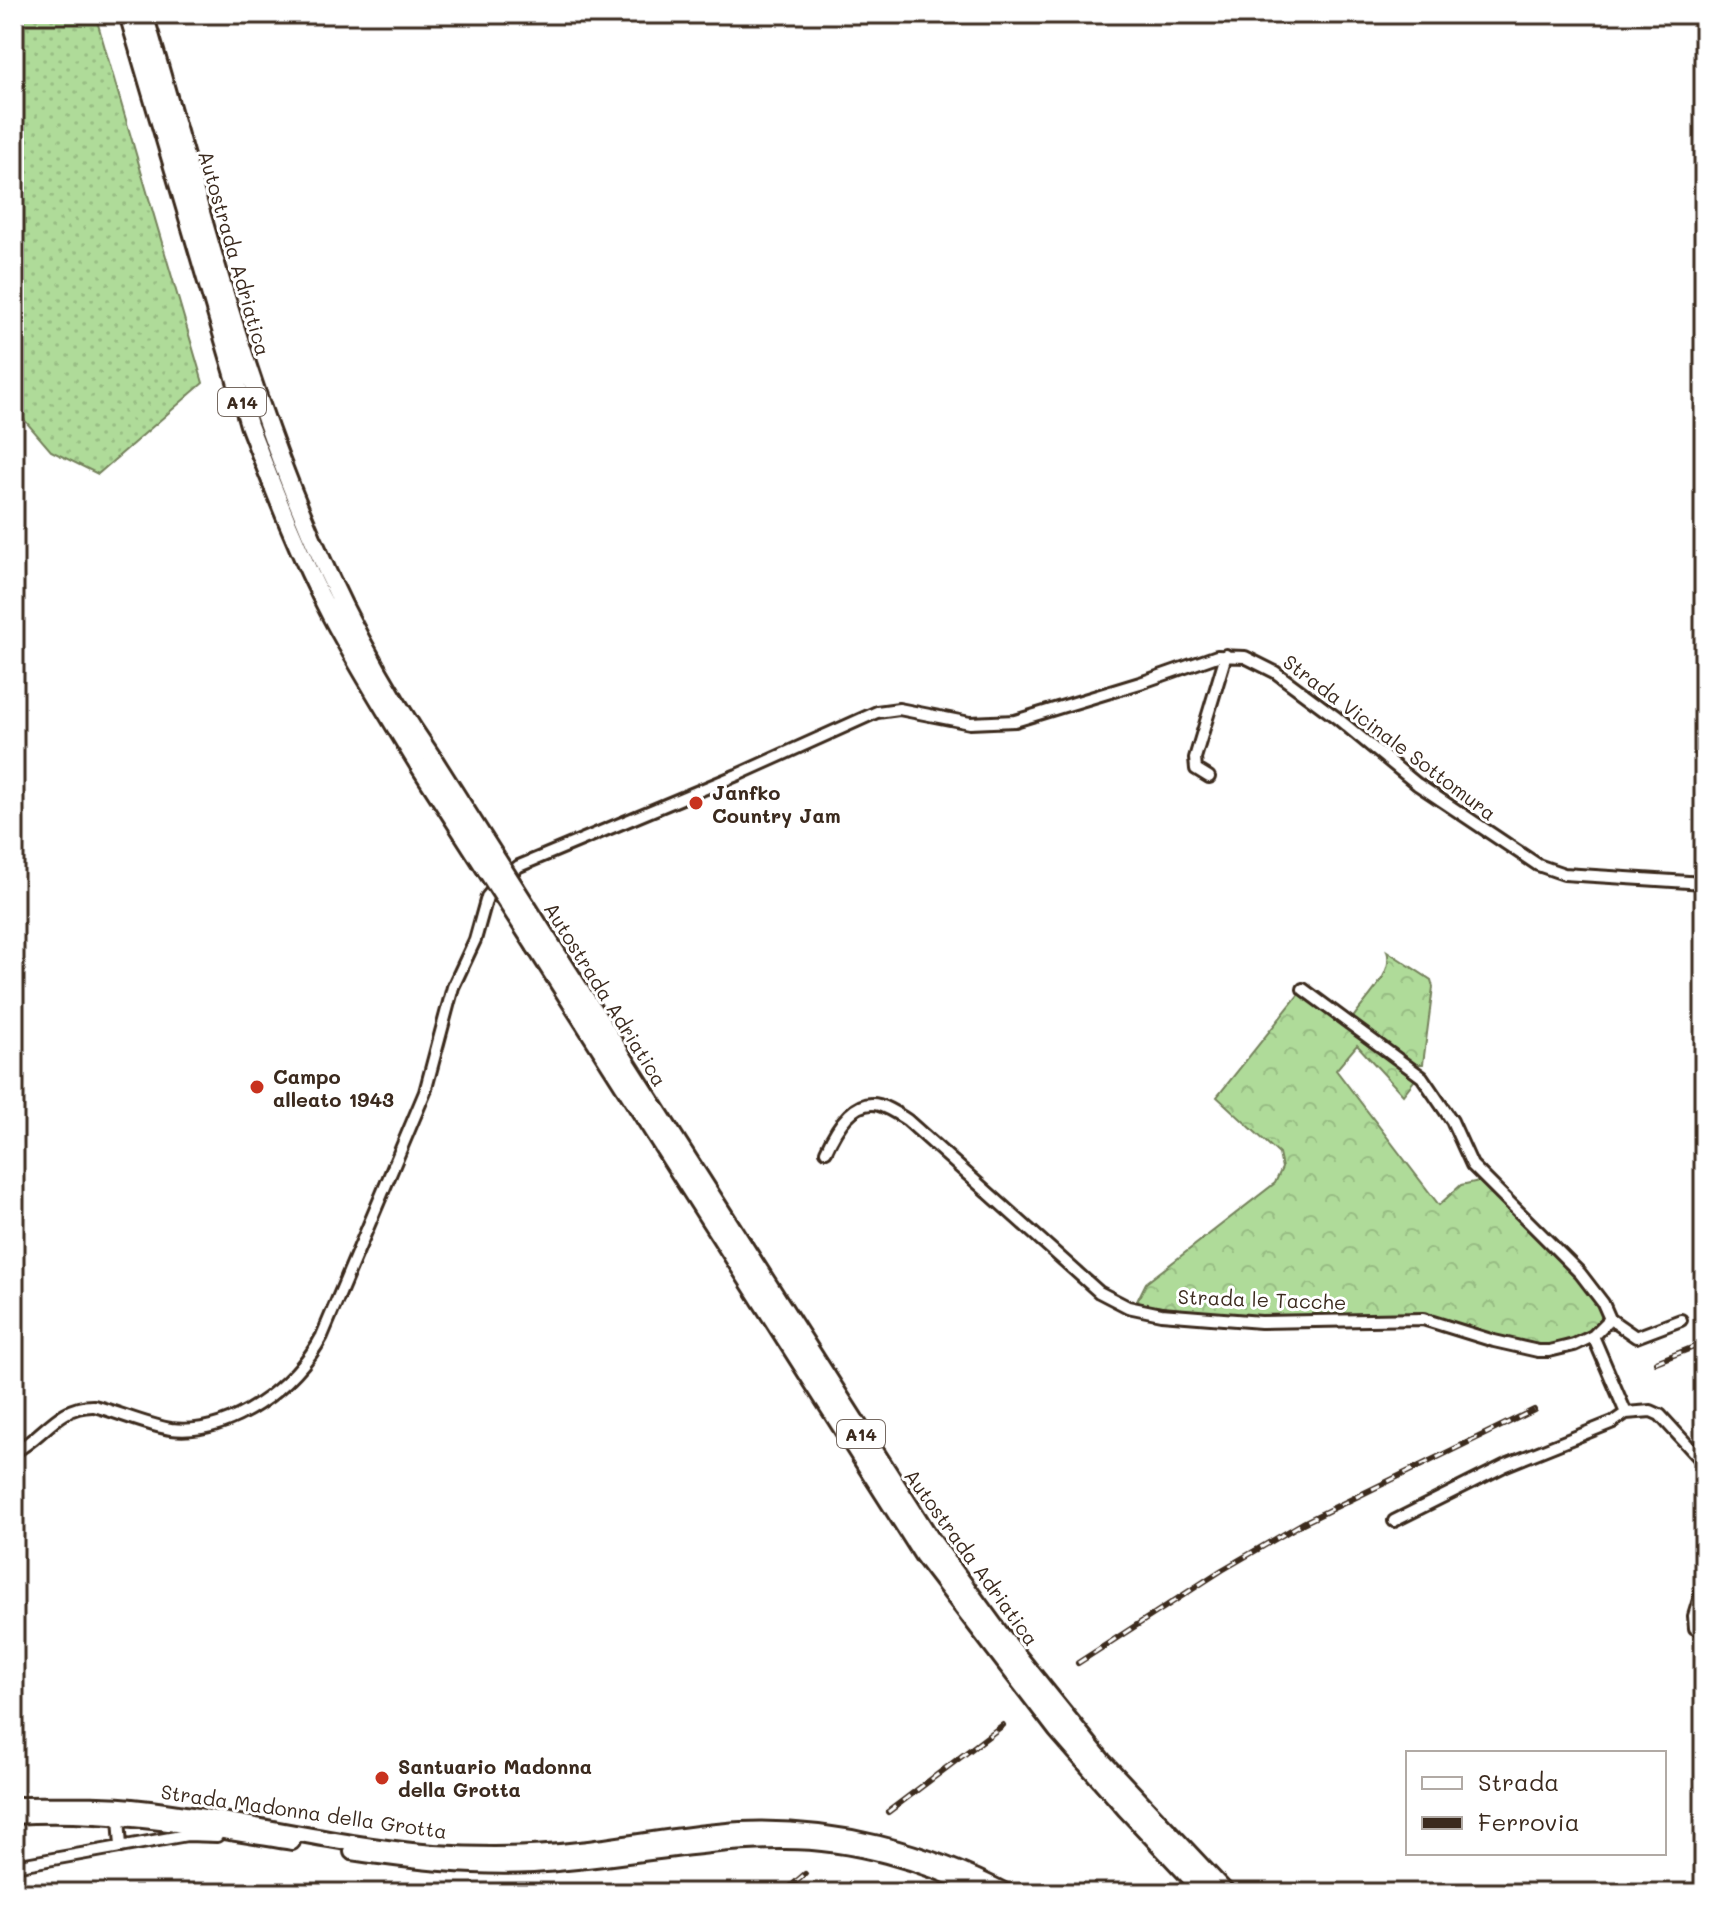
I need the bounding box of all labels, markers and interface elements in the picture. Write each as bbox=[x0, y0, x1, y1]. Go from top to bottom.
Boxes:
street label: Autostrada Adriatica bbox=[193, 147, 277, 359]
road number: A14 bbox=[218, 388, 266, 416]
street label: Strada Vicinale Sottomura bbox=[1278, 648, 1502, 826]
place label: Janfko Country Jam bbox=[712, 779, 841, 828]
marker: Janfko Country Jam bbox=[687, 794, 705, 812]
street label: Autostrada Adriatica bbox=[539, 897, 673, 1091]
place label: Campo alleato 1943 bbox=[273, 1063, 394, 1112]
marker: Campo alleato 1943 bbox=[248, 1078, 266, 1096]
street label: Strada le Tacche bbox=[1177, 1283, 1347, 1315]
road number: A14 bbox=[837, 1420, 885, 1448]
street label: Autostrada Adriatica bbox=[899, 1463, 1045, 1651]
legend bbox=[1406, 1751, 1666, 1855]
place label: Santuario Madonna della Grotta bbox=[398, 1753, 592, 1802]
text: Strada bbox=[1478, 1766, 1559, 1797]
marker: Santuario Madonna della Grotta bbox=[373, 1769, 391, 1787]
street label: Strada Madonna della Grotta bbox=[159, 1778, 449, 1844]
text: Ferrovia bbox=[1478, 1806, 1580, 1837]

